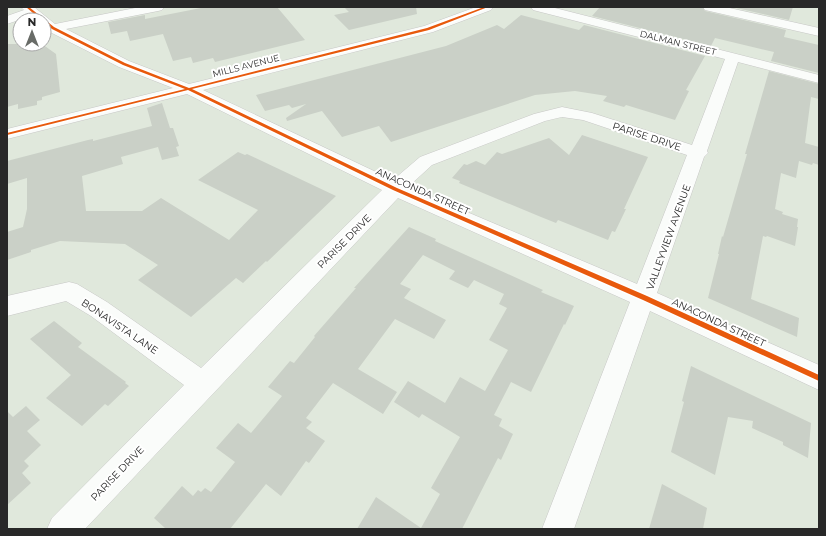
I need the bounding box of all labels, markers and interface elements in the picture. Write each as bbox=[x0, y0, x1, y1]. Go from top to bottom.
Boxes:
north arrow bbox=[12, 12, 52, 52]
text: N bbox=[28, 15, 36, 29]
street label: DALMAN STREET bbox=[639, 28, 718, 58]
street label: MILLS AVENUE bbox=[211, 52, 280, 79]
street label: PARISE DRIVE bbox=[611, 119, 683, 154]
street label: ANACONDA STREET bbox=[374, 165, 472, 218]
street label: VALLEYVIEW AVENUE bbox=[643, 182, 694, 292]
street label: PARISE DRIVE bbox=[314, 211, 374, 271]
street label: ANACONDA STREET bbox=[670, 295, 768, 350]
street label: BONAVISTA LANE bbox=[79, 296, 161, 357]
street label: PARISE DRIVE bbox=[88, 443, 147, 504]

